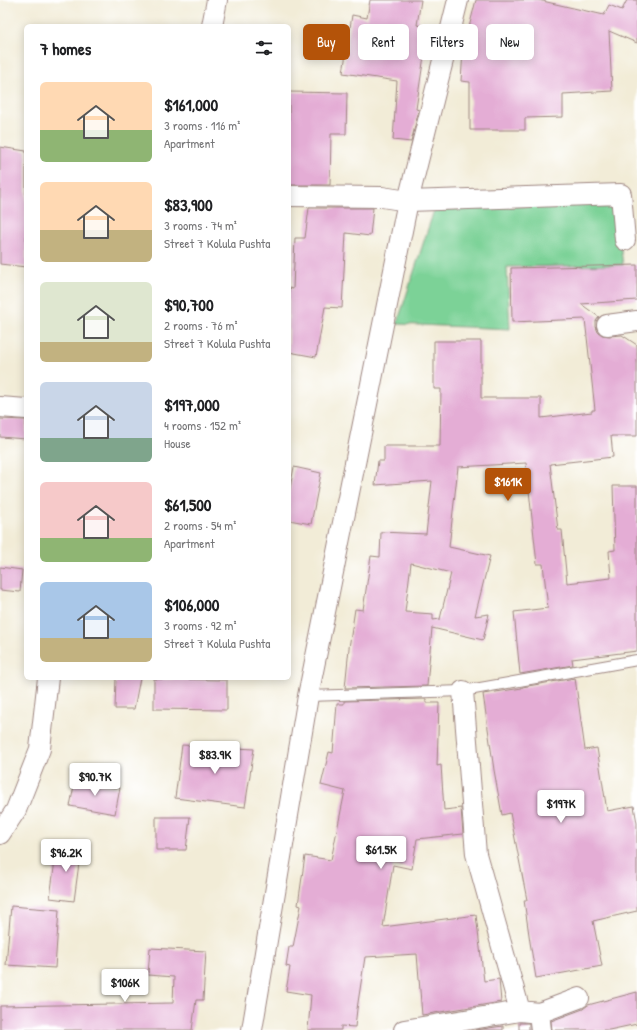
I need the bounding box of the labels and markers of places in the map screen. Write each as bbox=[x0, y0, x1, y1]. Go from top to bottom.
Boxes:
pin: $161K bbox=[480, 468, 536, 502]
pin: $83.9K bbox=[182, 741, 248, 775]
pin: $90.7K bbox=[62, 763, 128, 797]
pin: $197K bbox=[533, 790, 589, 824]
pin: $61.5K bbox=[348, 836, 414, 870]
pin: $96.2K bbox=[33, 839, 99, 873]
pin: $106K bbox=[97, 969, 153, 1003]

